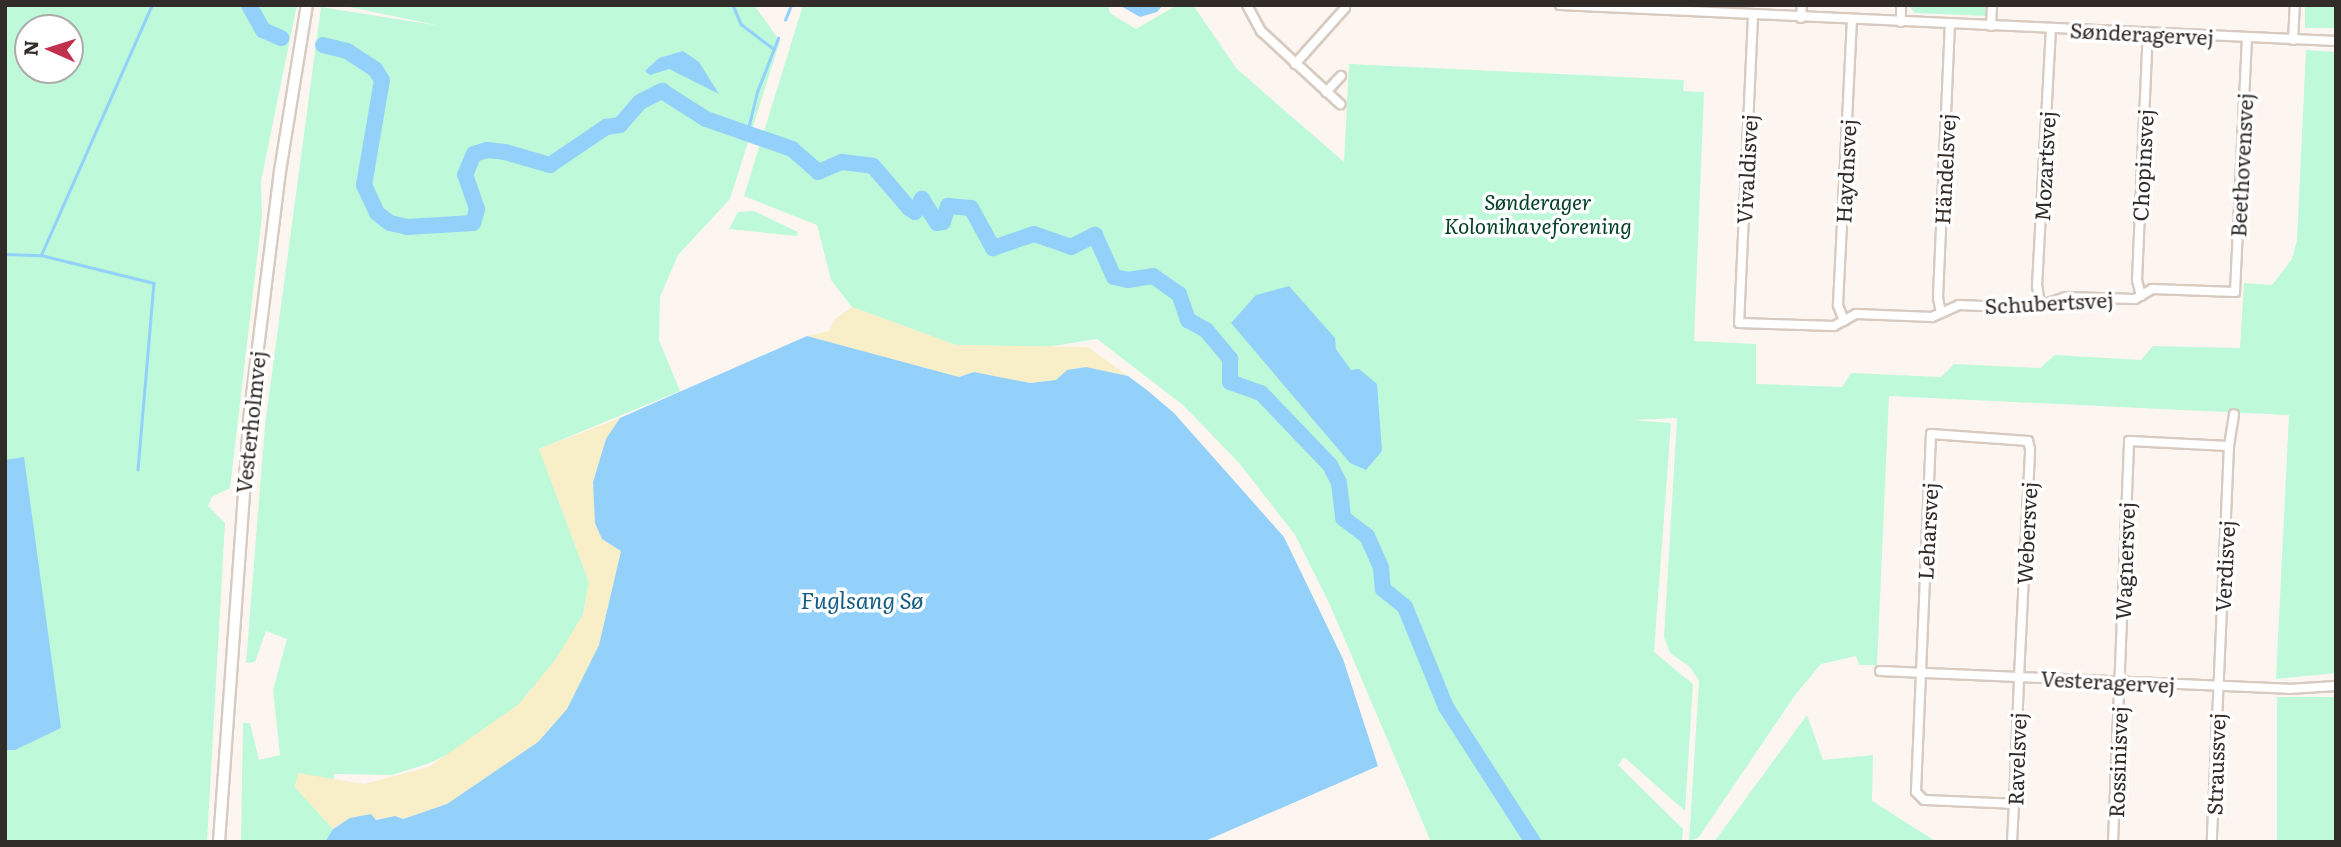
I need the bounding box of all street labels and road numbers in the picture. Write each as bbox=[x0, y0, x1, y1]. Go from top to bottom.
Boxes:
street label: Sønderagervej bbox=[2069, 17, 2215, 49]
street label: Beethovensvej bbox=[2225, 92, 2257, 238]
street label: Chopinsvej bbox=[2126, 108, 2158, 222]
street label: Mozartsvej bbox=[2029, 110, 2059, 222]
street label: Vivaldisvej bbox=[1731, 113, 1761, 225]
street label: Händelsvej bbox=[1929, 113, 1959, 225]
street label: Haydnsvej bbox=[1830, 118, 1860, 224]
street label: Schubertsvej bbox=[1984, 286, 2114, 318]
street label: Vesterholmvej bbox=[230, 349, 270, 495]
street label: Webersvej bbox=[2011, 481, 2041, 585]
street label: Leharsvej bbox=[1912, 482, 1942, 580]
street label: Wagnersvej bbox=[2109, 501, 2139, 621]
street label: Verdisvej bbox=[2209, 519, 2239, 613]
street label: Vesteragervej bbox=[2040, 665, 2176, 697]
street label: Rossinisvej bbox=[2102, 706, 2132, 818]
street label: Ravelsvej bbox=[2002, 712, 2030, 806]
street label: Straussvej bbox=[2201, 712, 2229, 816]

